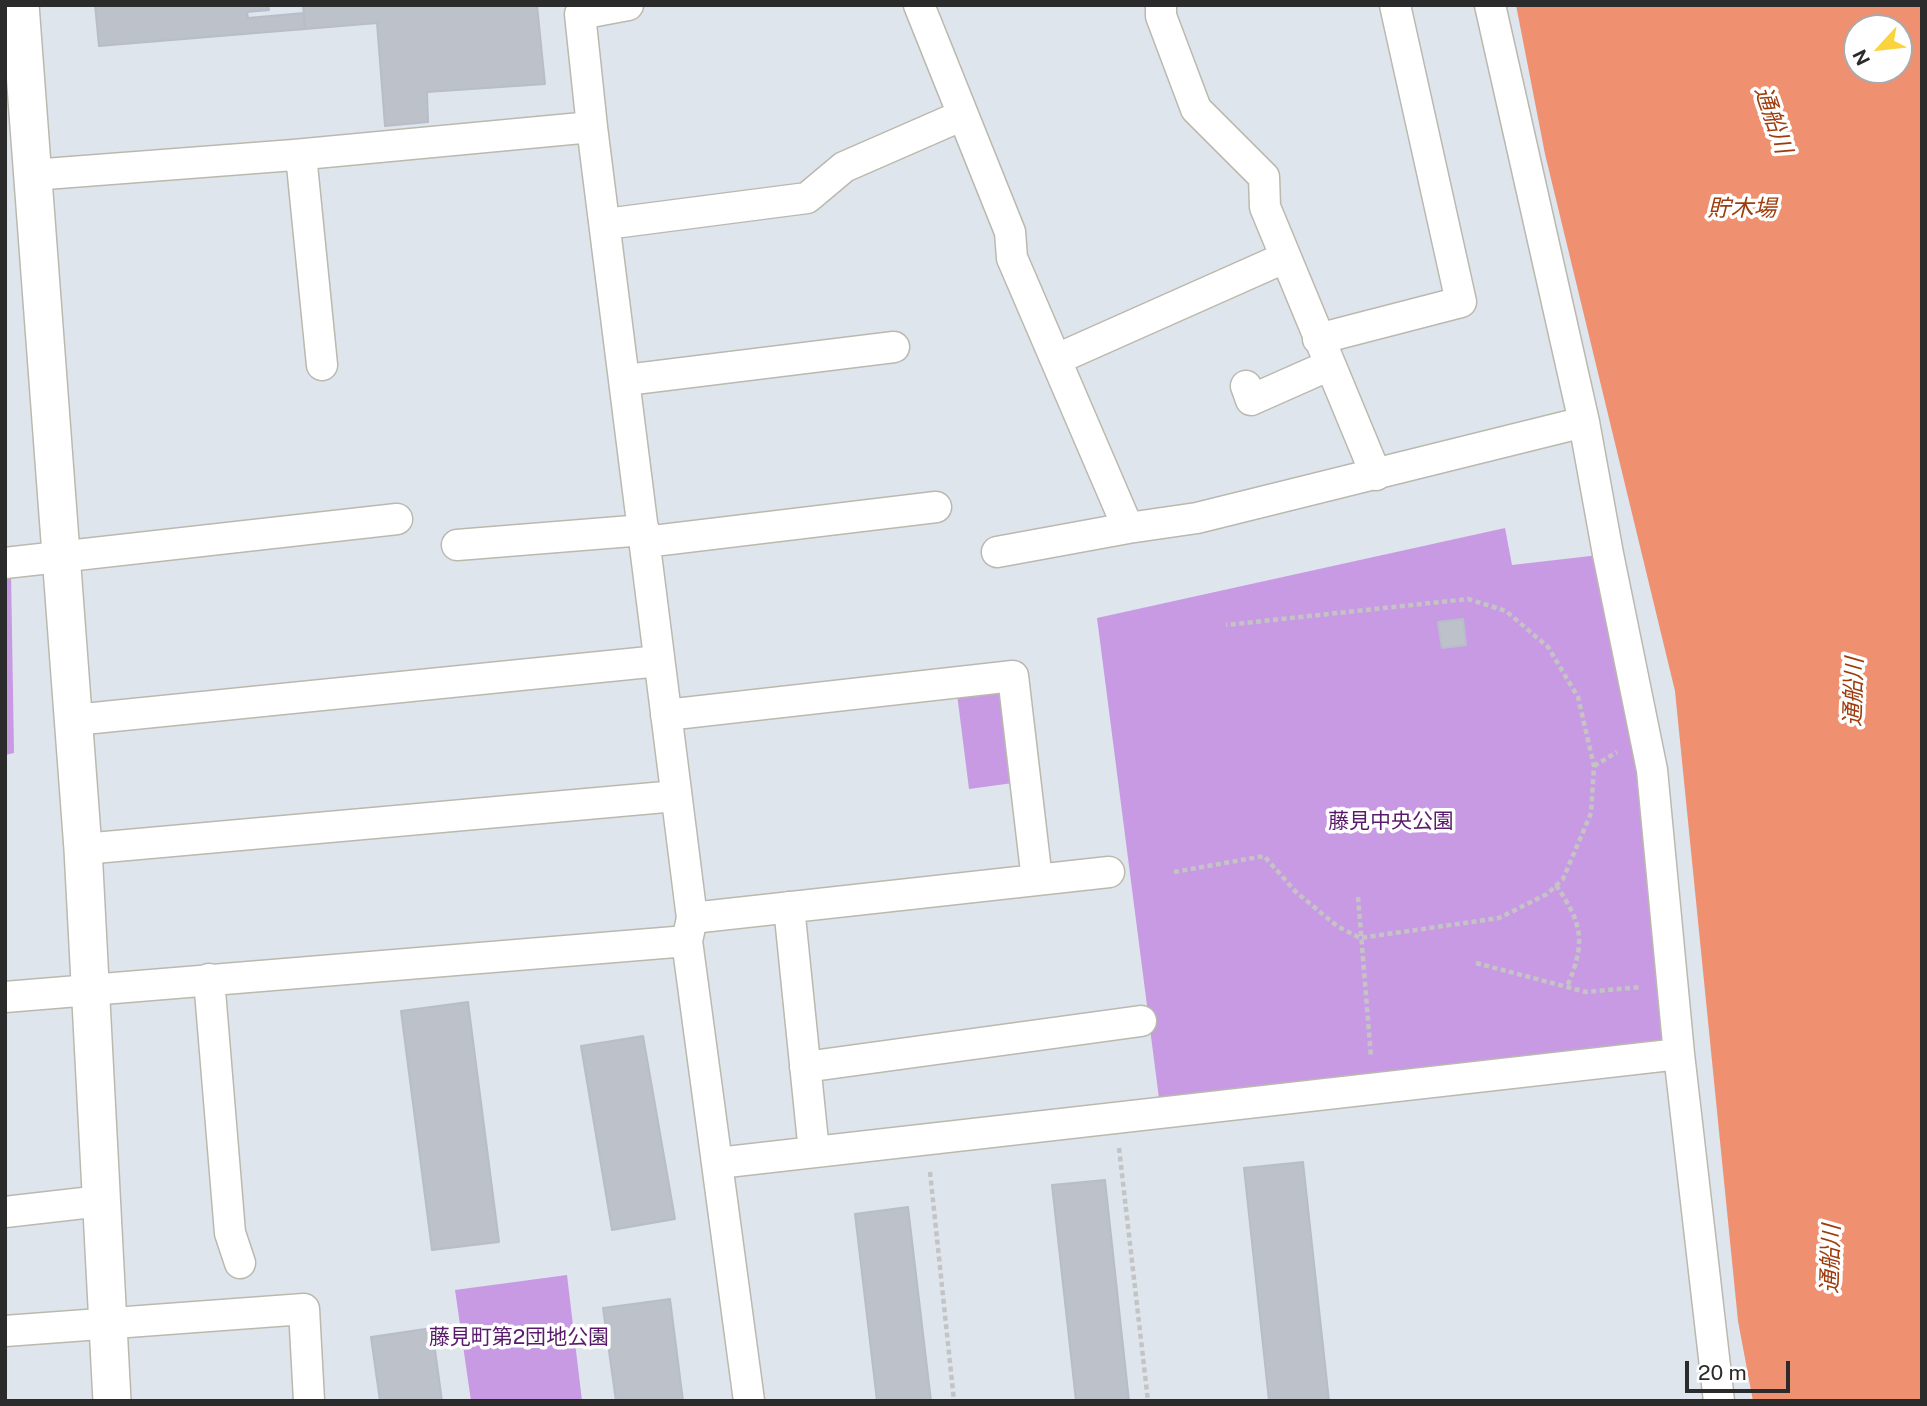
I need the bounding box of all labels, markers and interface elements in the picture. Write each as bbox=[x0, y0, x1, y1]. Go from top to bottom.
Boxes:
north arrow bbox=[1843, 14, 1913, 84]
text: N bbox=[1848, 46, 1874, 69]
water label: 通船川 bbox=[1749, 83, 1797, 157]
water label: 貯木場 bbox=[1708, 195, 1776, 223]
water label: 通船川 bbox=[1839, 657, 1869, 727]
park label: 藤見中央公園 bbox=[1328, 809, 1454, 835]
water label: 通船川 bbox=[1816, 1224, 1846, 1294]
park label: 藤見町第2団地公園 bbox=[429, 1325, 609, 1351]
scale bar bbox=[1689, 1346, 1794, 1390]
text: 20 m bbox=[1698, 1360, 1747, 1385]

